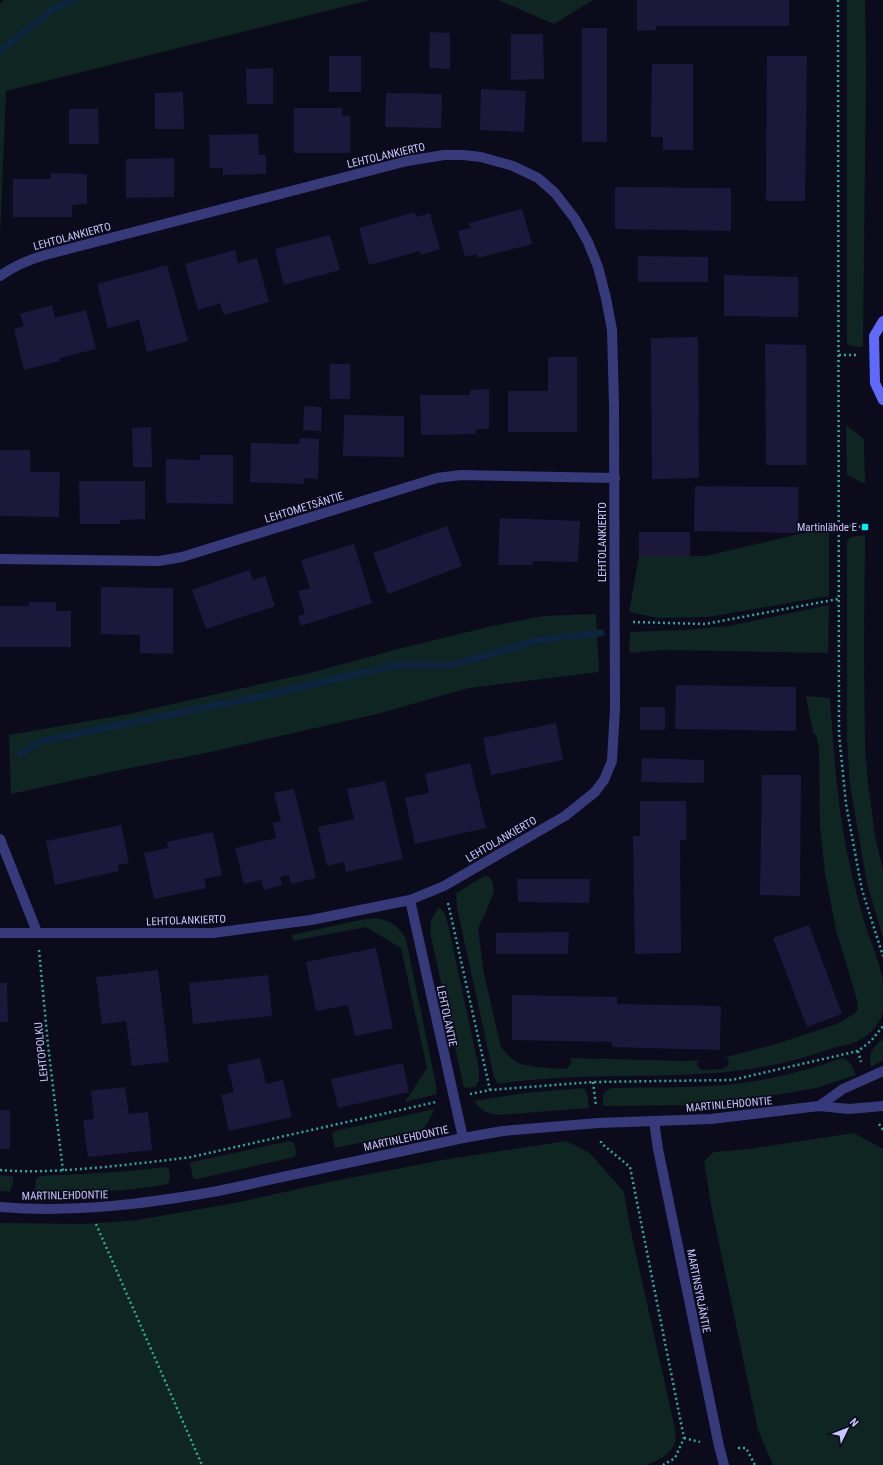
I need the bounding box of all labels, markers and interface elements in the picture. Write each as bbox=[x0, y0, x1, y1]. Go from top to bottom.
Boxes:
street label: LEHTOLANKIERTO bbox=[346, 140, 426, 171]
street label: LEHTOLANKIERTO bbox=[32, 220, 112, 253]
street label: LEHTOMETSÄNTIE bbox=[263, 489, 346, 526]
street label: LEHTOLANKIERTO bbox=[596, 502, 609, 582]
place label: Martinlähde E bbox=[797, 521, 858, 534]
marker: Martinlähde E bbox=[860, 522, 870, 532]
street label: LEHTOLANKIERTO bbox=[463, 814, 539, 865]
street label: LEHTOLANKIERTO bbox=[146, 913, 226, 928]
street label: LEHTOLANTIE bbox=[434, 985, 459, 1048]
street label: LEHTOPOLKU bbox=[32, 1022, 51, 1082]
street label: MARTINLEHDONTIE bbox=[685, 1094, 773, 1115]
street label: MARTINLEHDONTIE bbox=[362, 1123, 450, 1154]
street label: MARTINLEHDONTIE bbox=[22, 1188, 109, 1203]
street label: MARTINSYRJÄNTIE bbox=[684, 1248, 713, 1335]
north arrow bbox=[827, 1409, 867, 1449]
text: N bbox=[847, 1416, 861, 1430]

